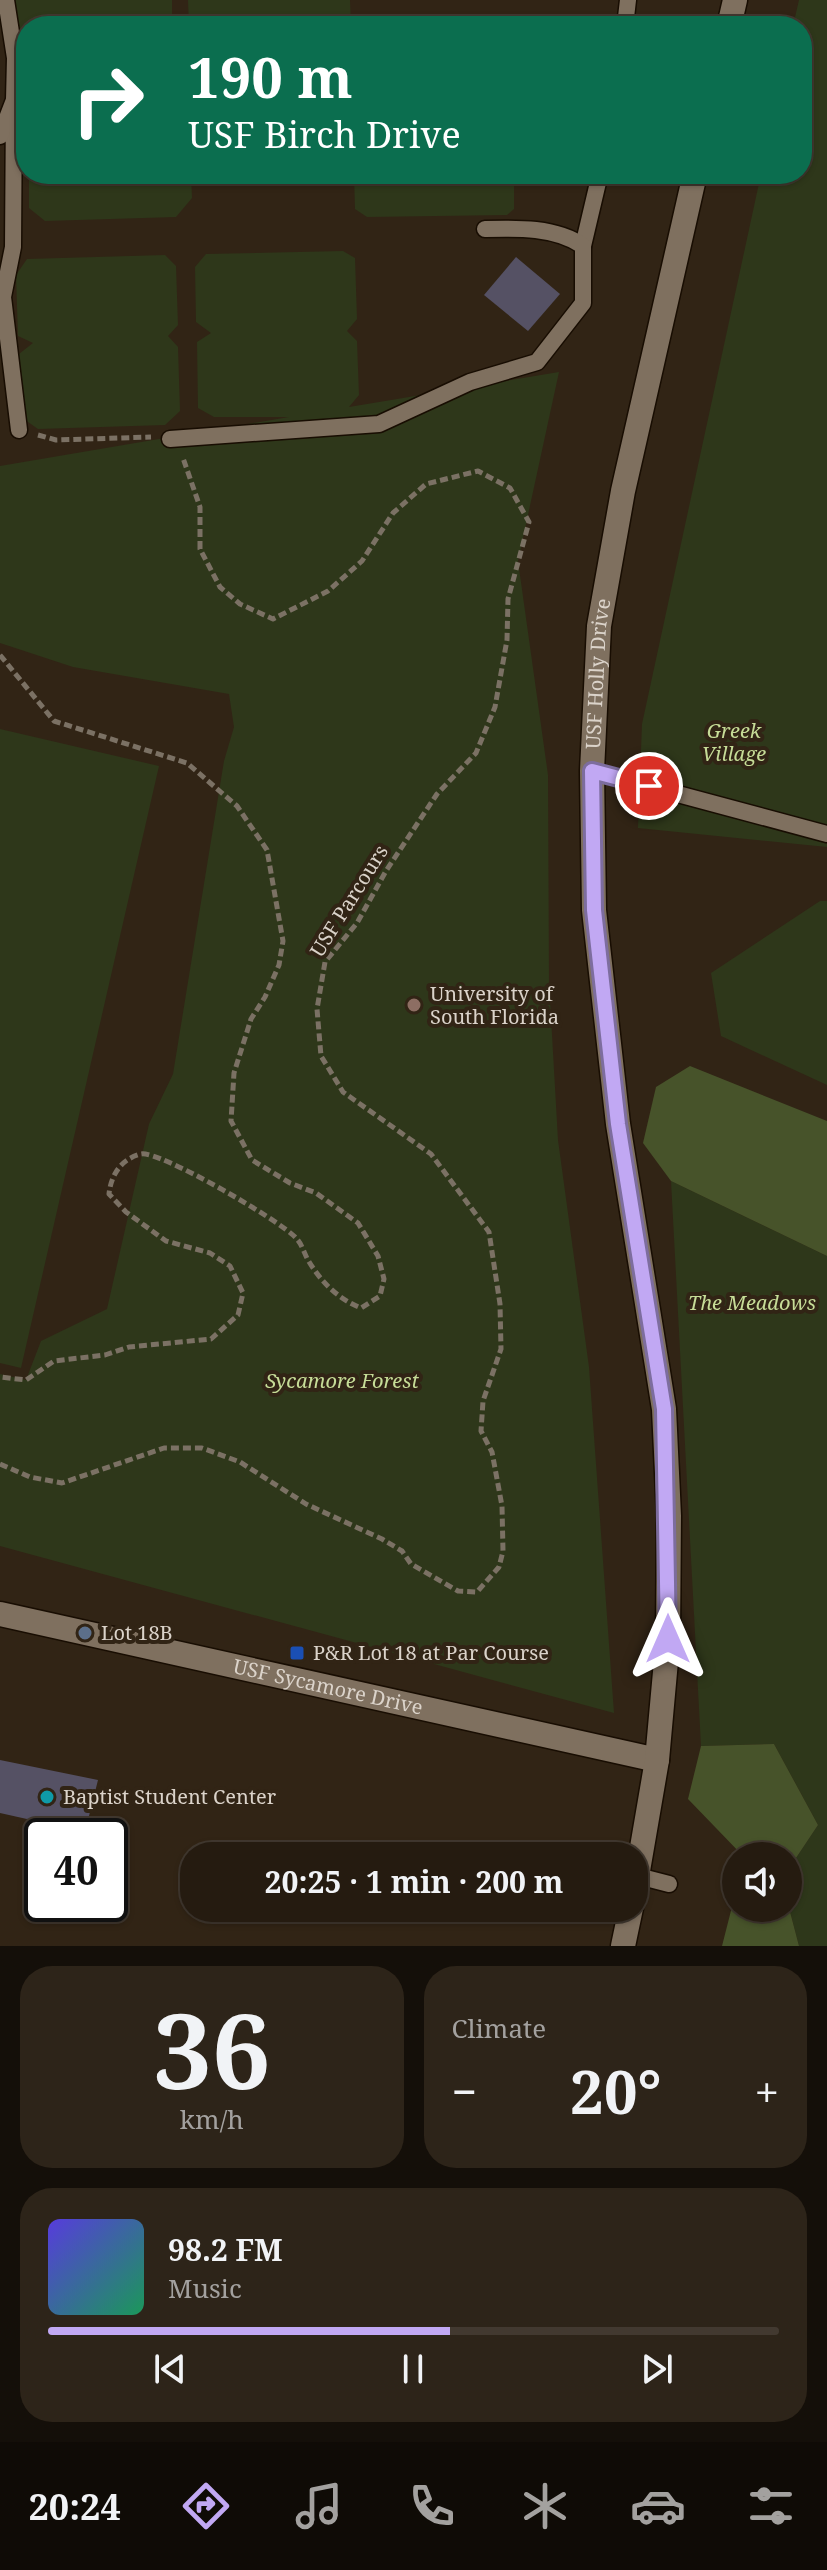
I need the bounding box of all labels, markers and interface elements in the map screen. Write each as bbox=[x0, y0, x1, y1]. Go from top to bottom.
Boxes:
text: 190 m bbox=[188, 38, 353, 114]
icon: right bbox=[56, 48, 160, 152]
text: USF Birch Drive bbox=[188, 110, 461, 159]
street label: USF Holly Drive bbox=[579, 596, 617, 750]
park label: Greek Village bbox=[702, 717, 766, 767]
pin bbox=[615, 752, 683, 820]
icon: arrive bbox=[627, 764, 671, 808]
street label: USF Parcours bbox=[303, 840, 394, 962]
place label: University of South Florida bbox=[430, 980, 559, 1030]
marker: University of South Florida bbox=[405, 996, 423, 1014]
park label: The Meadows bbox=[688, 1289, 816, 1316]
park label: Sycamore Forest bbox=[265, 1367, 419, 1394]
position arrow bbox=[626, 1597, 710, 1681]
place label: Lot 18B bbox=[101, 1619, 173, 1646]
marker: Lot 18B bbox=[76, 1624, 94, 1642]
place label: P&R Lot 18 at Par Course bbox=[313, 1639, 549, 1666]
marker: P&R Lot 18 at Par Course bbox=[288, 1644, 306, 1662]
street label: USF Sycamore Drive bbox=[231, 1652, 426, 1721]
place label: Baptist Student Center bbox=[63, 1783, 277, 1810]
marker: Baptist Student Center bbox=[38, 1788, 56, 1806]
speed limit sign: 40 bbox=[24, 1818, 128, 1922]
map controls bbox=[722, 1842, 802, 1922]
button: sound bbox=[722, 1842, 802, 1922]
text: 20:25 · 1 min · 200 m bbox=[265, 1861, 563, 1902]
text: 36 bbox=[153, 1978, 271, 2119]
text: Climate bbox=[452, 2010, 546, 2046]
text: 20° bbox=[570, 2050, 662, 2132]
text: − bbox=[452, 2061, 477, 2121]
text: + bbox=[754, 2061, 779, 2121]
text: km/h bbox=[180, 2101, 244, 2137]
text: 98.2 FM bbox=[168, 2229, 283, 2270]
text: Music bbox=[168, 2270, 242, 2306]
icon: previous bbox=[148, 2347, 192, 2391]
icon: pause bbox=[391, 2347, 435, 2391]
icon: next bbox=[635, 2347, 679, 2391]
icon: directions bbox=[178, 2478, 234, 2534]
icon: music bbox=[291, 2478, 347, 2534]
icon: phone bbox=[404, 2478, 460, 2534]
icon: climate bbox=[517, 2478, 573, 2534]
icon: car bbox=[630, 2478, 686, 2534]
icon: filters bbox=[743, 2478, 799, 2534]
text: 20:24 bbox=[28, 2482, 121, 2531]

